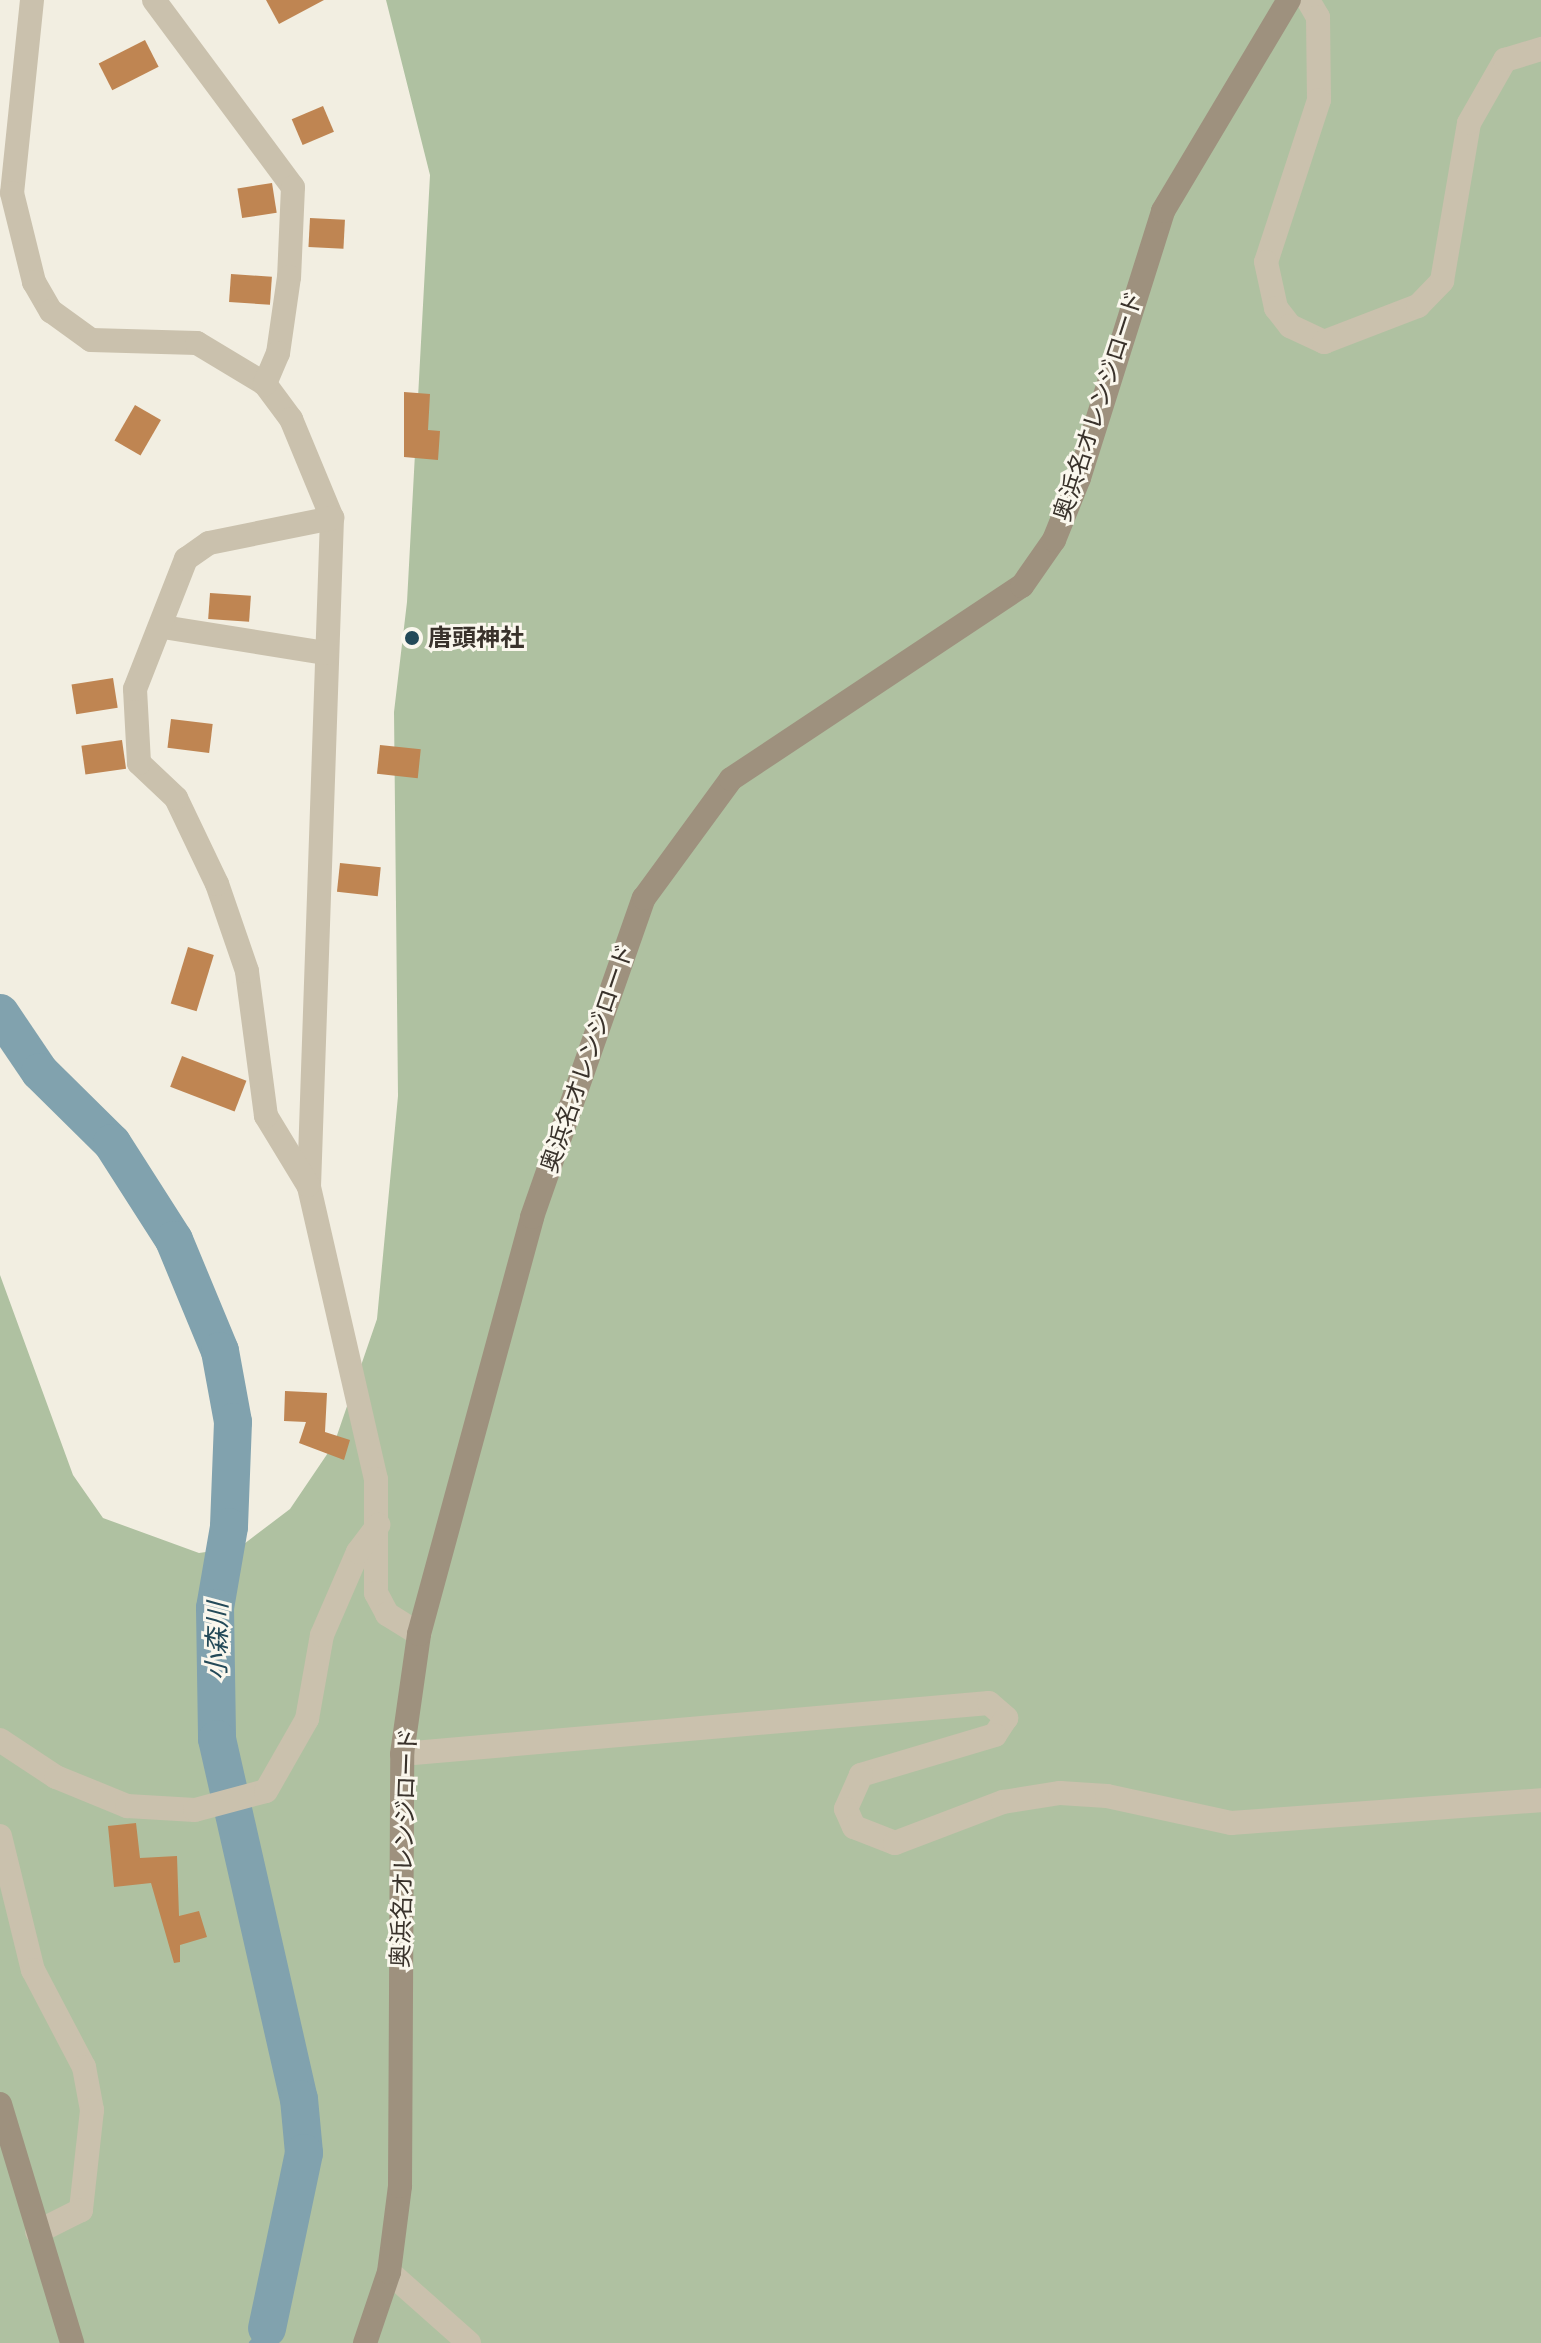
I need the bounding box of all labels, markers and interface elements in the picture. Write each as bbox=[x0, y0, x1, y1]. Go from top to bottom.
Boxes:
street label: 奥浜名オレンジロード bbox=[1047, 287, 1149, 525]
place label: 唐頭神社 bbox=[428, 624, 524, 652]
marker: 唐頭神社 bbox=[403, 629, 421, 647]
street label: 奥浜名オレンジロード bbox=[534, 940, 640, 1176]
water label: 小森川 bbox=[201, 1602, 233, 1680]
street label: 奥浜名オレンジロード bbox=[385, 1728, 423, 1968]

